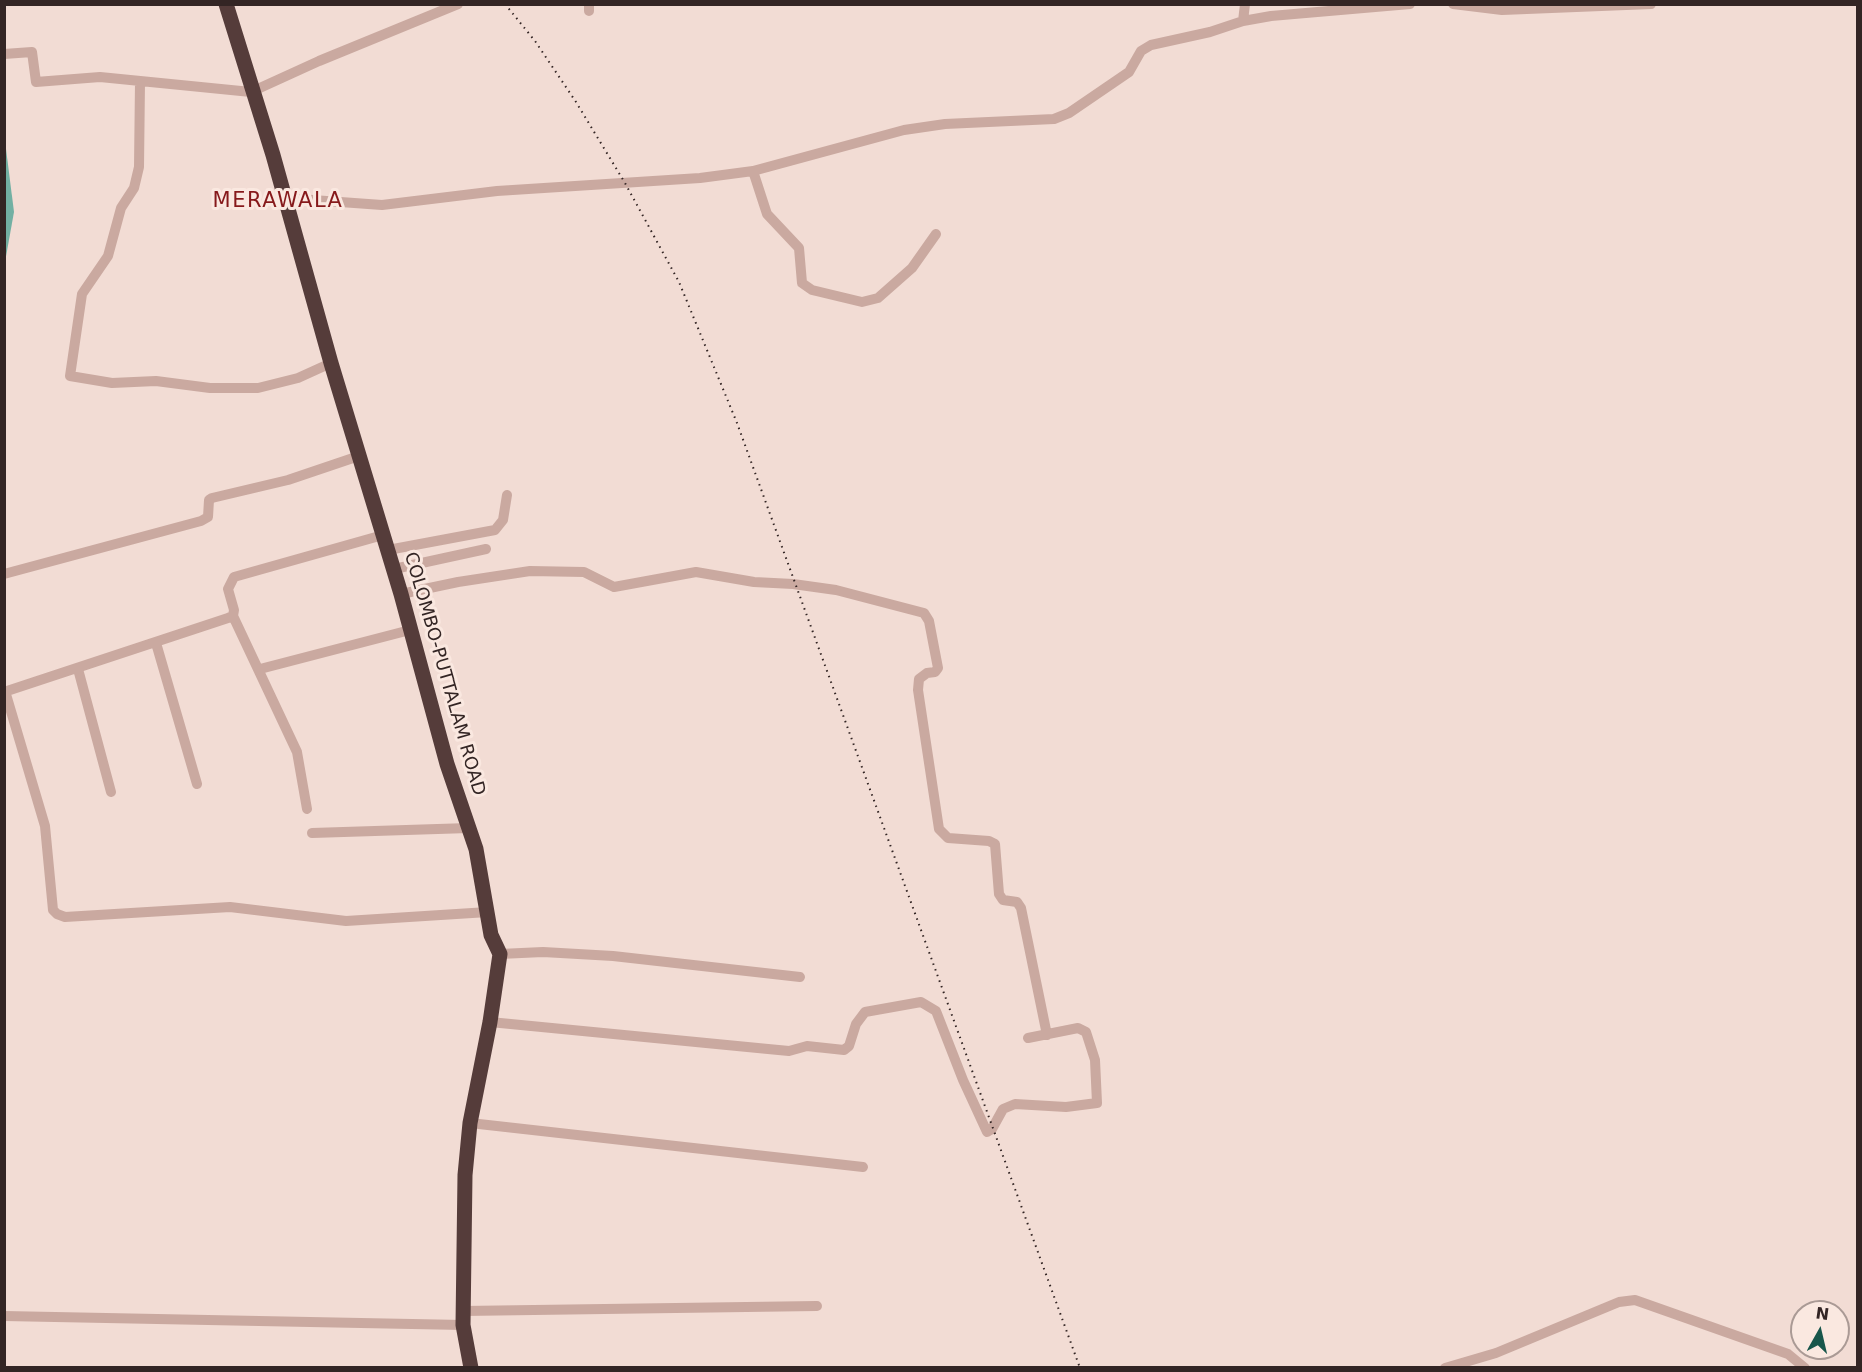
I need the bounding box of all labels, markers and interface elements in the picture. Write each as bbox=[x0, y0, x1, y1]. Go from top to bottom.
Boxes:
district label: MERAWALA bbox=[213, 189, 343, 215]
street label: COLOMBO-PUTTALAM ROAD bbox=[399, 550, 489, 798]
north arrow bbox=[1790, 1300, 1850, 1360]
text: N bbox=[1814, 1303, 1830, 1324]

